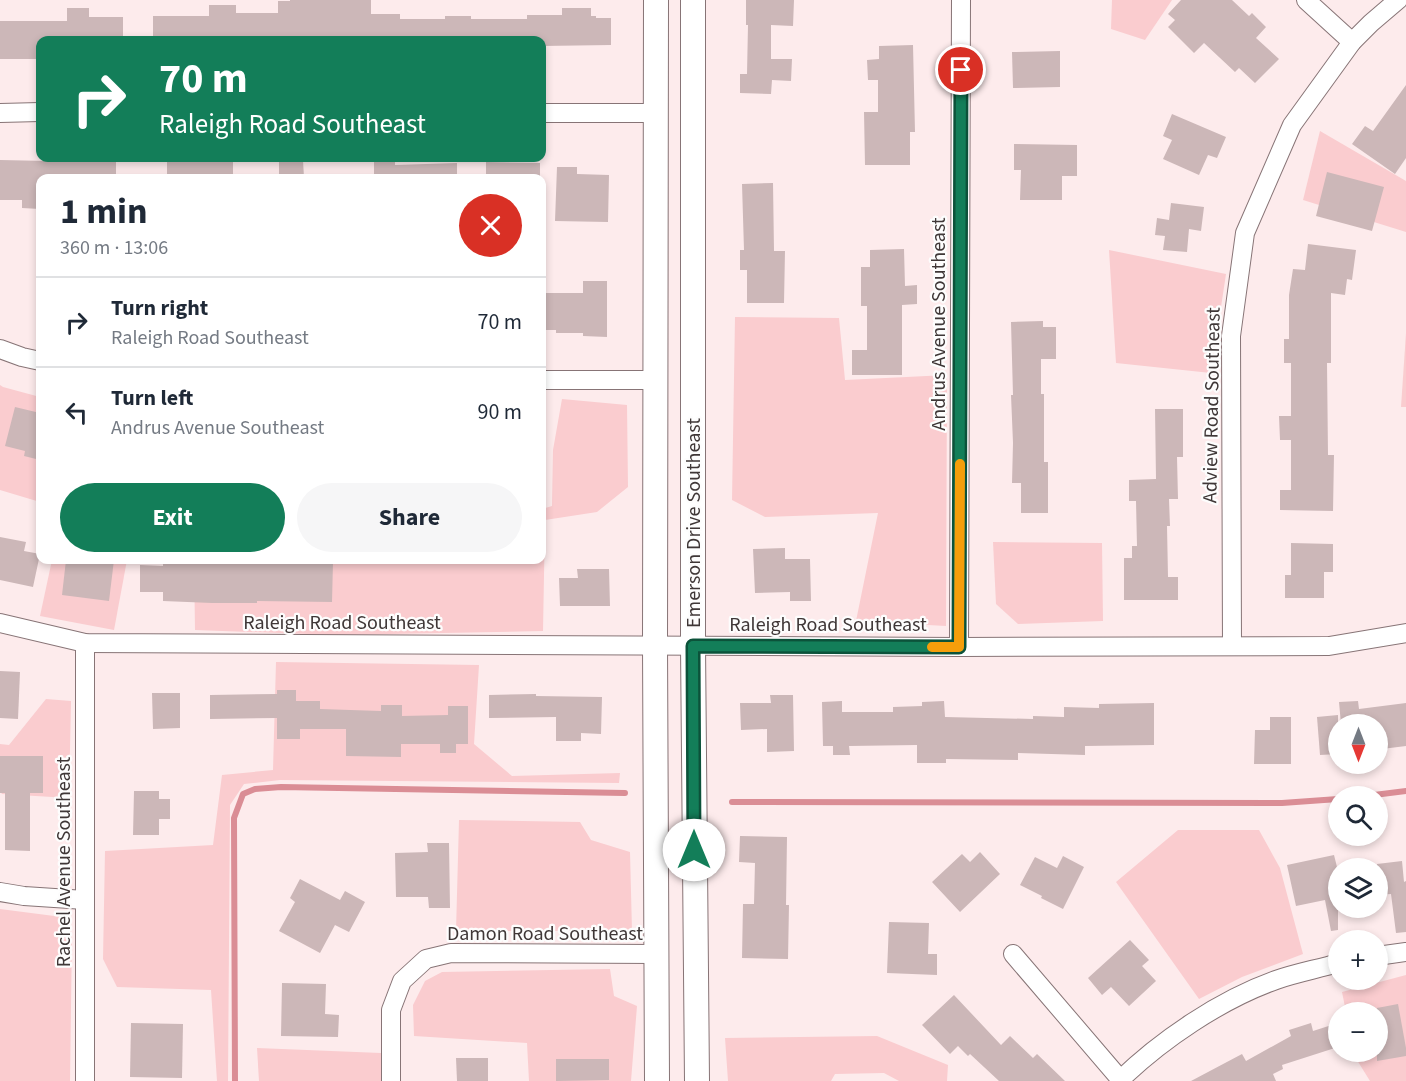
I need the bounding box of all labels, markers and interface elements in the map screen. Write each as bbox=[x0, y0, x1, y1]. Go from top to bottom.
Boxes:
pin bbox=[935, 44, 986, 95]
text: 70 m bbox=[159, 49, 248, 109]
icon: arrive bbox=[944, 53, 977, 86]
icon: right bbox=[60, 60, 138, 138]
text: Raleigh Road Southeast bbox=[159, 105, 426, 144]
text: 1 min bbox=[60, 186, 148, 237]
button: close bbox=[459, 194, 522, 257]
street label: Andrus Avenue Southeast bbox=[925, 217, 953, 431]
text: 360 m · 13:06 bbox=[60, 234, 168, 262]
text: Turn right bbox=[111, 292, 208, 324]
icon: right bbox=[60, 306, 93, 339]
text: 70 m bbox=[477, 306, 522, 338]
street label: Adview Road Southeast bbox=[1196, 307, 1228, 503]
text: Raleigh Road Southeast bbox=[111, 324, 309, 352]
text: Turn left bbox=[111, 382, 193, 414]
icon: left bbox=[60, 396, 93, 429]
text: 90 m bbox=[477, 396, 522, 428]
text: Andrus Avenue Southeast bbox=[111, 414, 324, 442]
street label: Emerson Drive Southeast bbox=[680, 418, 708, 628]
button: Exit bbox=[60, 483, 285, 552]
button: Share bbox=[297, 483, 522, 552]
street label: Raleigh Road Southeast bbox=[243, 609, 441, 637]
street label: Raleigh Road Southeast bbox=[729, 611, 927, 639]
north arrow bbox=[1328, 714, 1388, 774]
map controls bbox=[1328, 714, 1388, 1062]
street label: Rachel Avenue Southeast bbox=[50, 756, 78, 967]
button: search bbox=[1328, 786, 1388, 846]
position arrow bbox=[662, 818, 726, 882]
button: layers bbox=[1328, 858, 1388, 918]
street label: Damon Road Southeast bbox=[447, 920, 643, 948]
button: + bbox=[1328, 930, 1388, 990]
button: − bbox=[1328, 1002, 1388, 1062]

